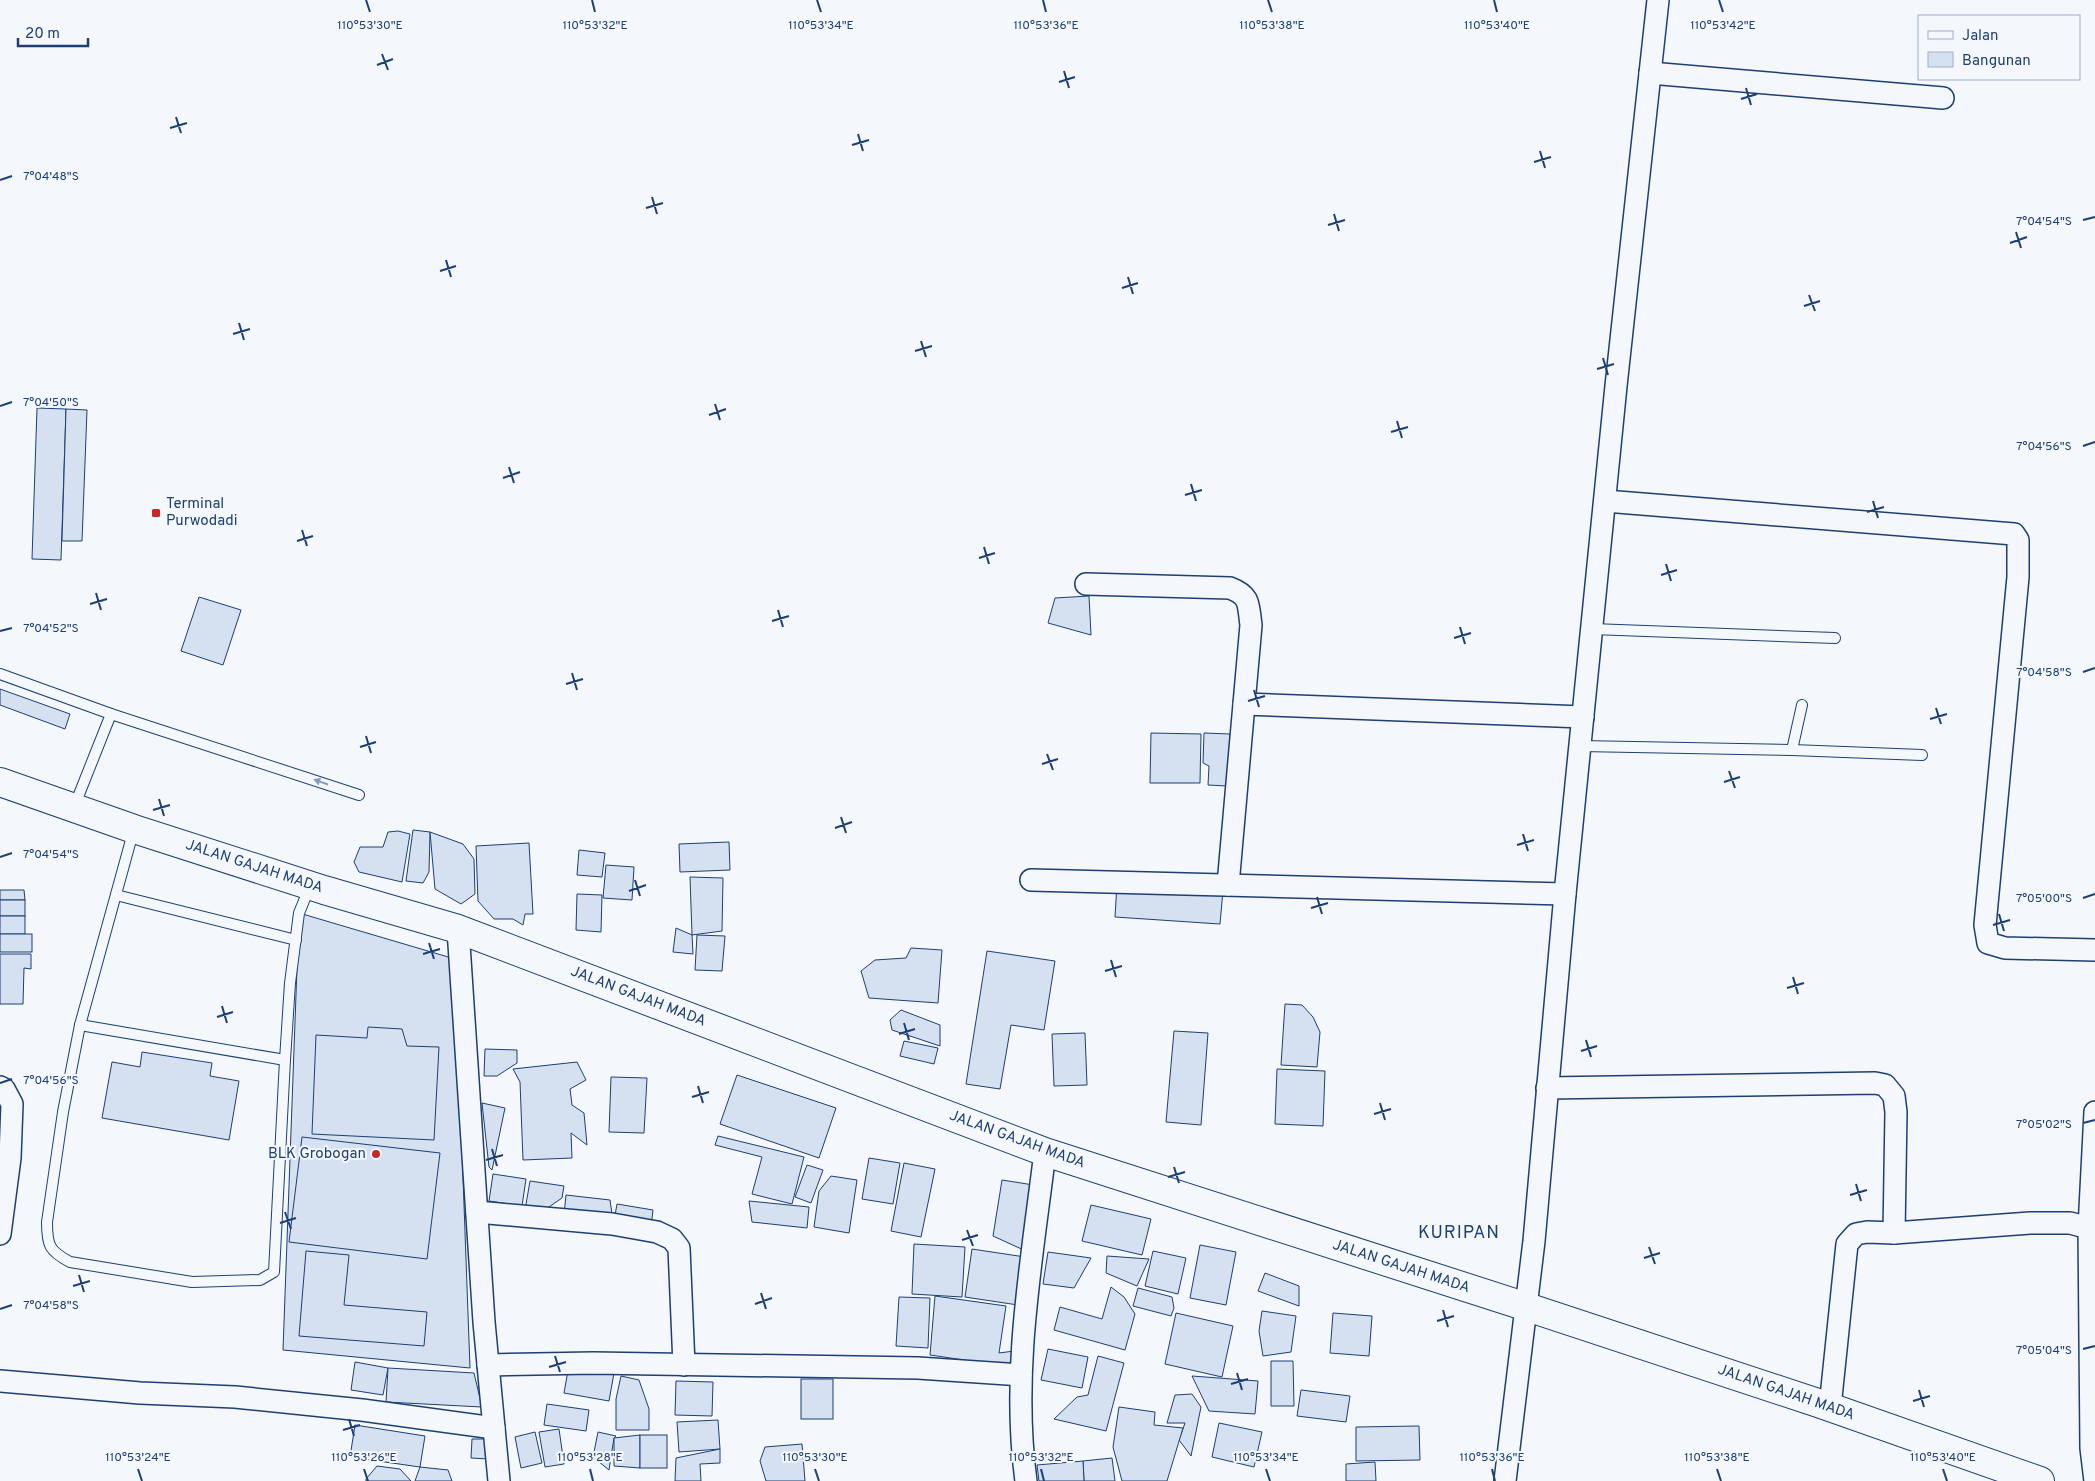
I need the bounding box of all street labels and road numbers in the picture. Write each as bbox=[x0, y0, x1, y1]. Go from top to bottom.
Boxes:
street label: JALAN GAJAH MADA bbox=[183, 836, 325, 898]
street label: JALAN GAJAH MADA bbox=[568, 962, 708, 1032]
street label: JALAN GAJAH MADA bbox=[946, 1107, 1088, 1173]
street label: JALAN GAJAH MADA bbox=[1330, 1236, 1472, 1298]
street label: JALAN GAJAH MADA bbox=[1715, 1361, 1857, 1425]

